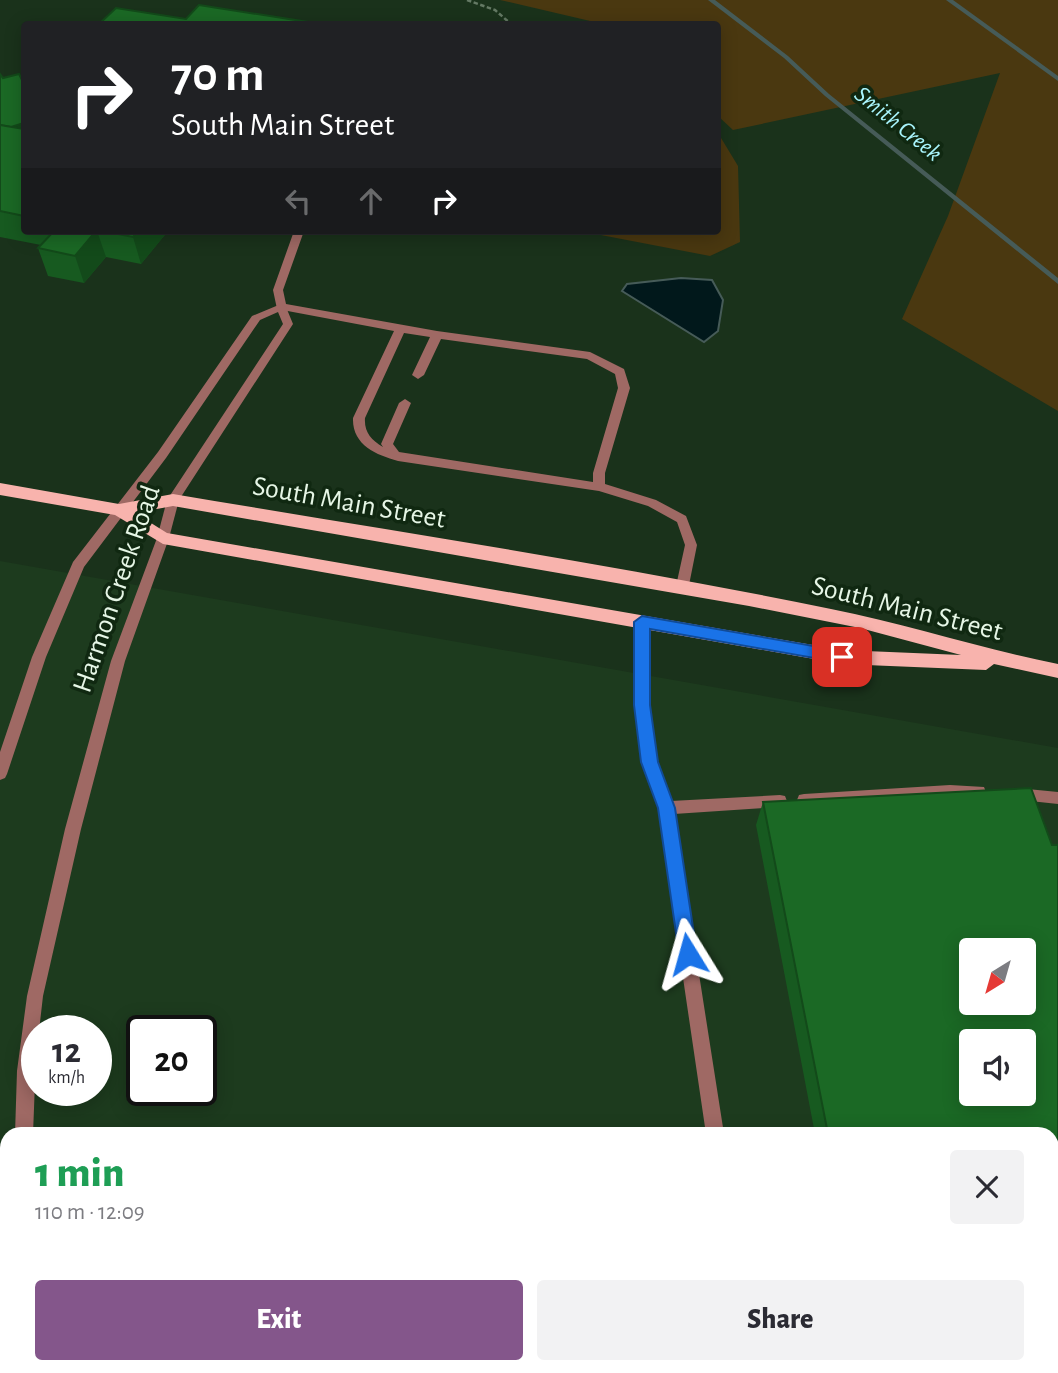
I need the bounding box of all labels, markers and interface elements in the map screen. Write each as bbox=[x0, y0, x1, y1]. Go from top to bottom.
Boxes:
icon: right bbox=[56, 49, 147, 140]
text: 70 m bbox=[171, 51, 265, 100]
water label: Smith Creek bbox=[850, 82, 946, 166]
text: South Main Street bbox=[171, 109, 394, 141]
icon: left bbox=[279, 182, 317, 220]
icon: ahead bbox=[352, 182, 390, 220]
icon: right bbox=[425, 182, 463, 220]
street label: South Main Street bbox=[250, 472, 448, 534]
street label: Harmon Creek Road bbox=[68, 482, 166, 696]
street label: South Main Street bbox=[809, 572, 1005, 646]
pin bbox=[812, 627, 872, 687]
icon: arrive bbox=[823, 638, 861, 676]
position arrow bbox=[651, 917, 725, 991]
north arrow bbox=[959, 938, 1036, 1015]
map controls bbox=[959, 938, 1036, 1106]
speed limit sign: 20 bbox=[126, 1015, 217, 1106]
button: sound bbox=[959, 1029, 1036, 1106]
text: 12 bbox=[52, 1034, 81, 1069]
text: km/h bbox=[48, 1069, 85, 1087]
button: close bbox=[950, 1150, 1024, 1224]
text: 1 min bbox=[35, 1152, 124, 1194]
text: 110 m · 12:09 bbox=[35, 1201, 145, 1224]
button: Exit bbox=[35, 1280, 523, 1360]
button: Share bbox=[537, 1280, 1024, 1360]

